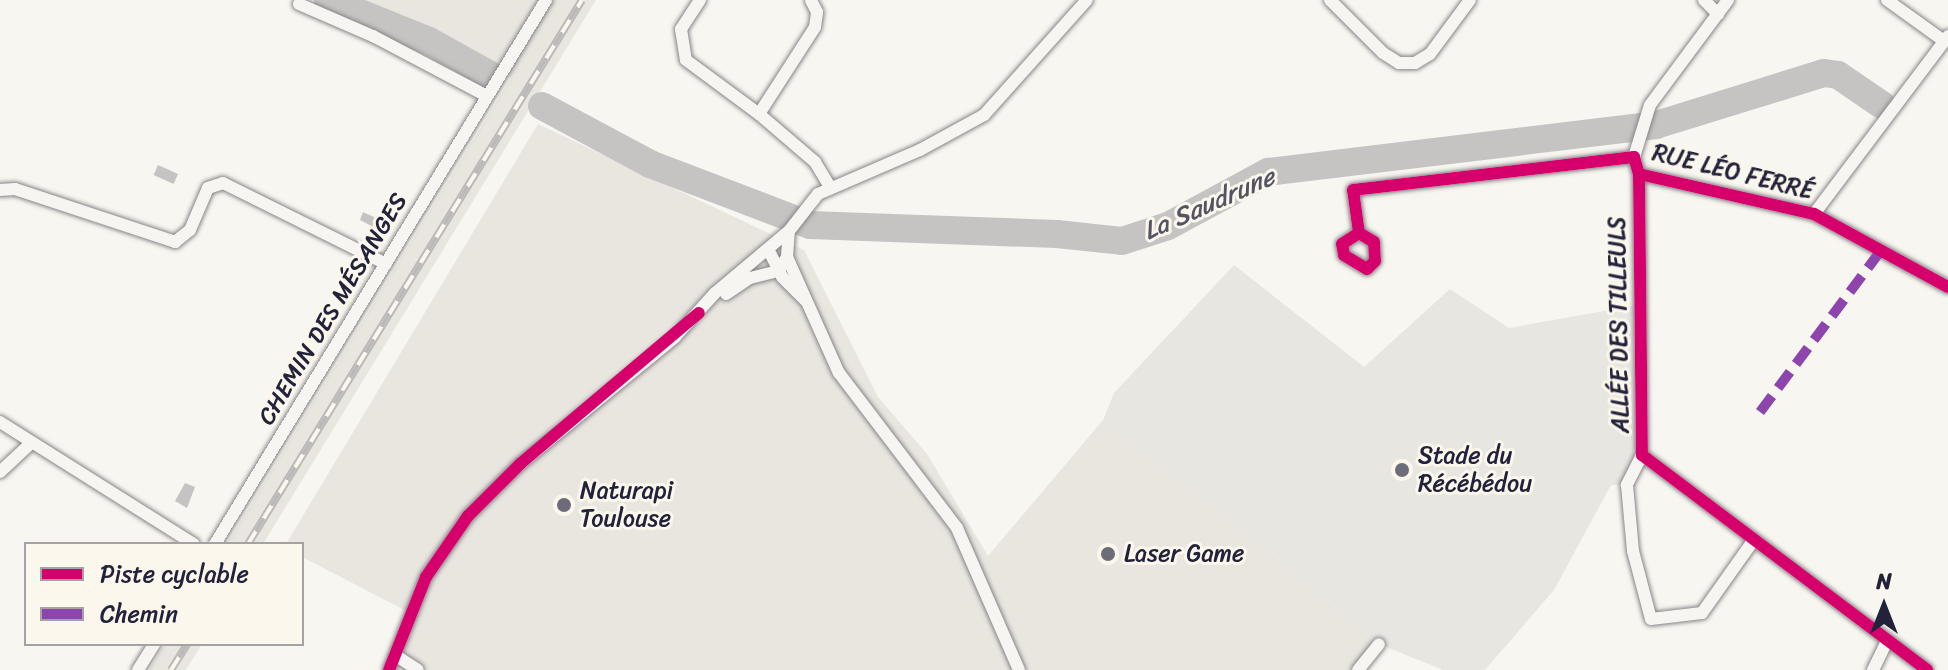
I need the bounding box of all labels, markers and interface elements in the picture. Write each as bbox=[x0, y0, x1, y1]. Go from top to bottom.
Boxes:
street label: RUE LÉO FERRÉ bbox=[1650, 138, 1816, 206]
water label: La Saudrune bbox=[1138, 161, 1280, 247]
street label: CHEMIN DES MÉSANGES bbox=[252, 187, 414, 431]
street label: ALLÉE DES TILLEULS bbox=[1603, 215, 1635, 435]
place label: Stade du Récébédou bbox=[1418, 442, 1532, 498]
marker: Stade du Récébédou bbox=[1393, 461, 1411, 479]
place label: Naturapi Toulouse bbox=[580, 477, 673, 533]
marker: Naturapi Toulouse bbox=[555, 496, 573, 514]
place label: Laser Game bbox=[1124, 540, 1244, 568]
legend bbox=[24, 542, 304, 646]
marker: Laser Game bbox=[1099, 545, 1117, 563]
text: Piste cyclable bbox=[100, 553, 249, 595]
text: N bbox=[1876, 562, 1892, 601]
north arrow bbox=[1844, 566, 1924, 646]
text: Chemin bbox=[100, 593, 178, 635]

